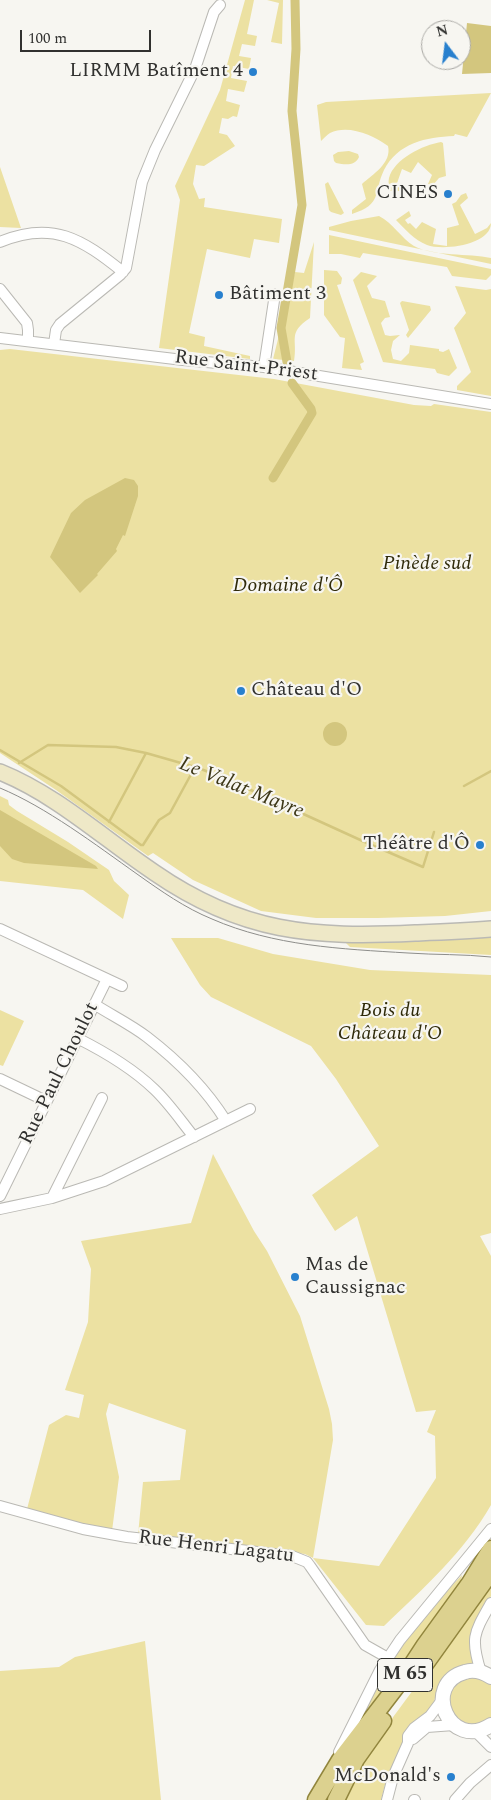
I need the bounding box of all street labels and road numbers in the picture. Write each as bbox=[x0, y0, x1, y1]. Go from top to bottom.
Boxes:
street label: Rue Saint-Priest bbox=[173, 346, 319, 388]
street label: Rue Paul Choulot bbox=[15, 999, 105, 1149]
street label: Rue Henri Lagatu bbox=[137, 1527, 295, 1569]
road number: M 65 bbox=[378, 1658, 432, 1692]

